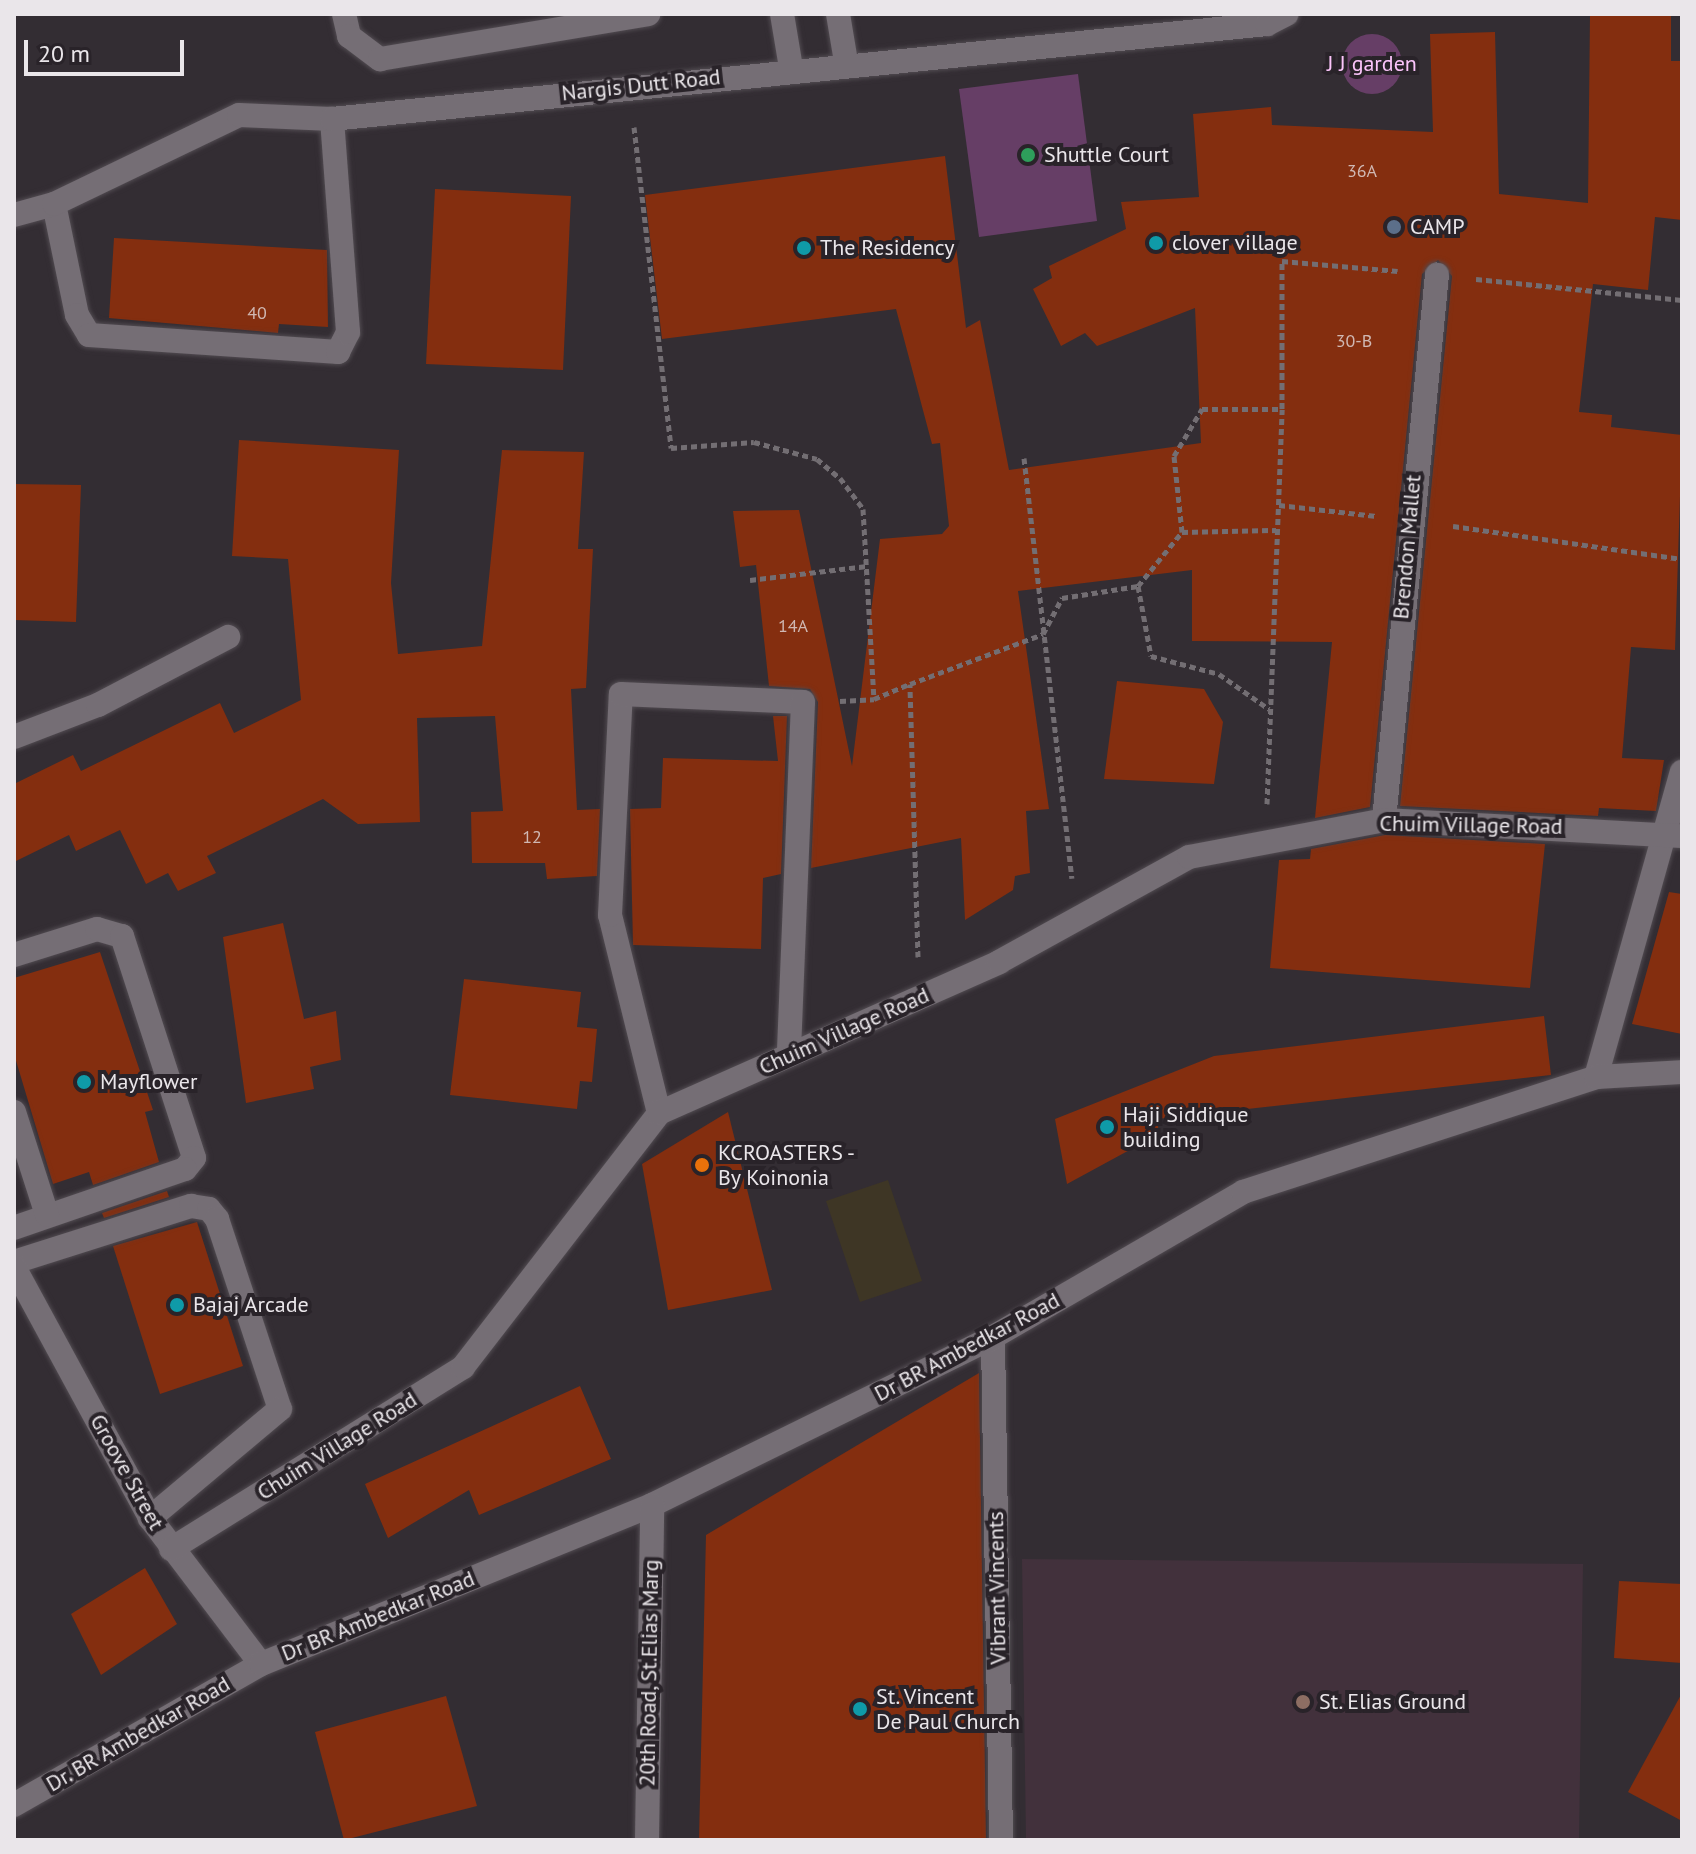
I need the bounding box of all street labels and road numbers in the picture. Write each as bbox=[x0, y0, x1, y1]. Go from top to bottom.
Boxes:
street label: Nargis Dutt Road bbox=[560, 64, 722, 106]
street label: Brendon Mallet bbox=[1388, 474, 1426, 620]
street label: Chuim Village Road bbox=[1379, 810, 1563, 840]
street label: Chuim Village Road bbox=[755, 982, 933, 1080]
street label: Dr BR Ambedkar Road bbox=[870, 1287, 1064, 1407]
street label: Chuim Village Road bbox=[252, 1386, 422, 1506]
street label: Groove Street bbox=[84, 1410, 170, 1534]
street label: Vibrant Vincents bbox=[982, 1511, 1012, 1665]
street label: 20th Road, St.Elias Marg bbox=[634, 1558, 664, 1788]
street label: Dr BR Ambedkar Road bbox=[277, 1565, 479, 1667]
street label: Dr. BR Ambedkar Road bbox=[40, 1670, 236, 1798]

